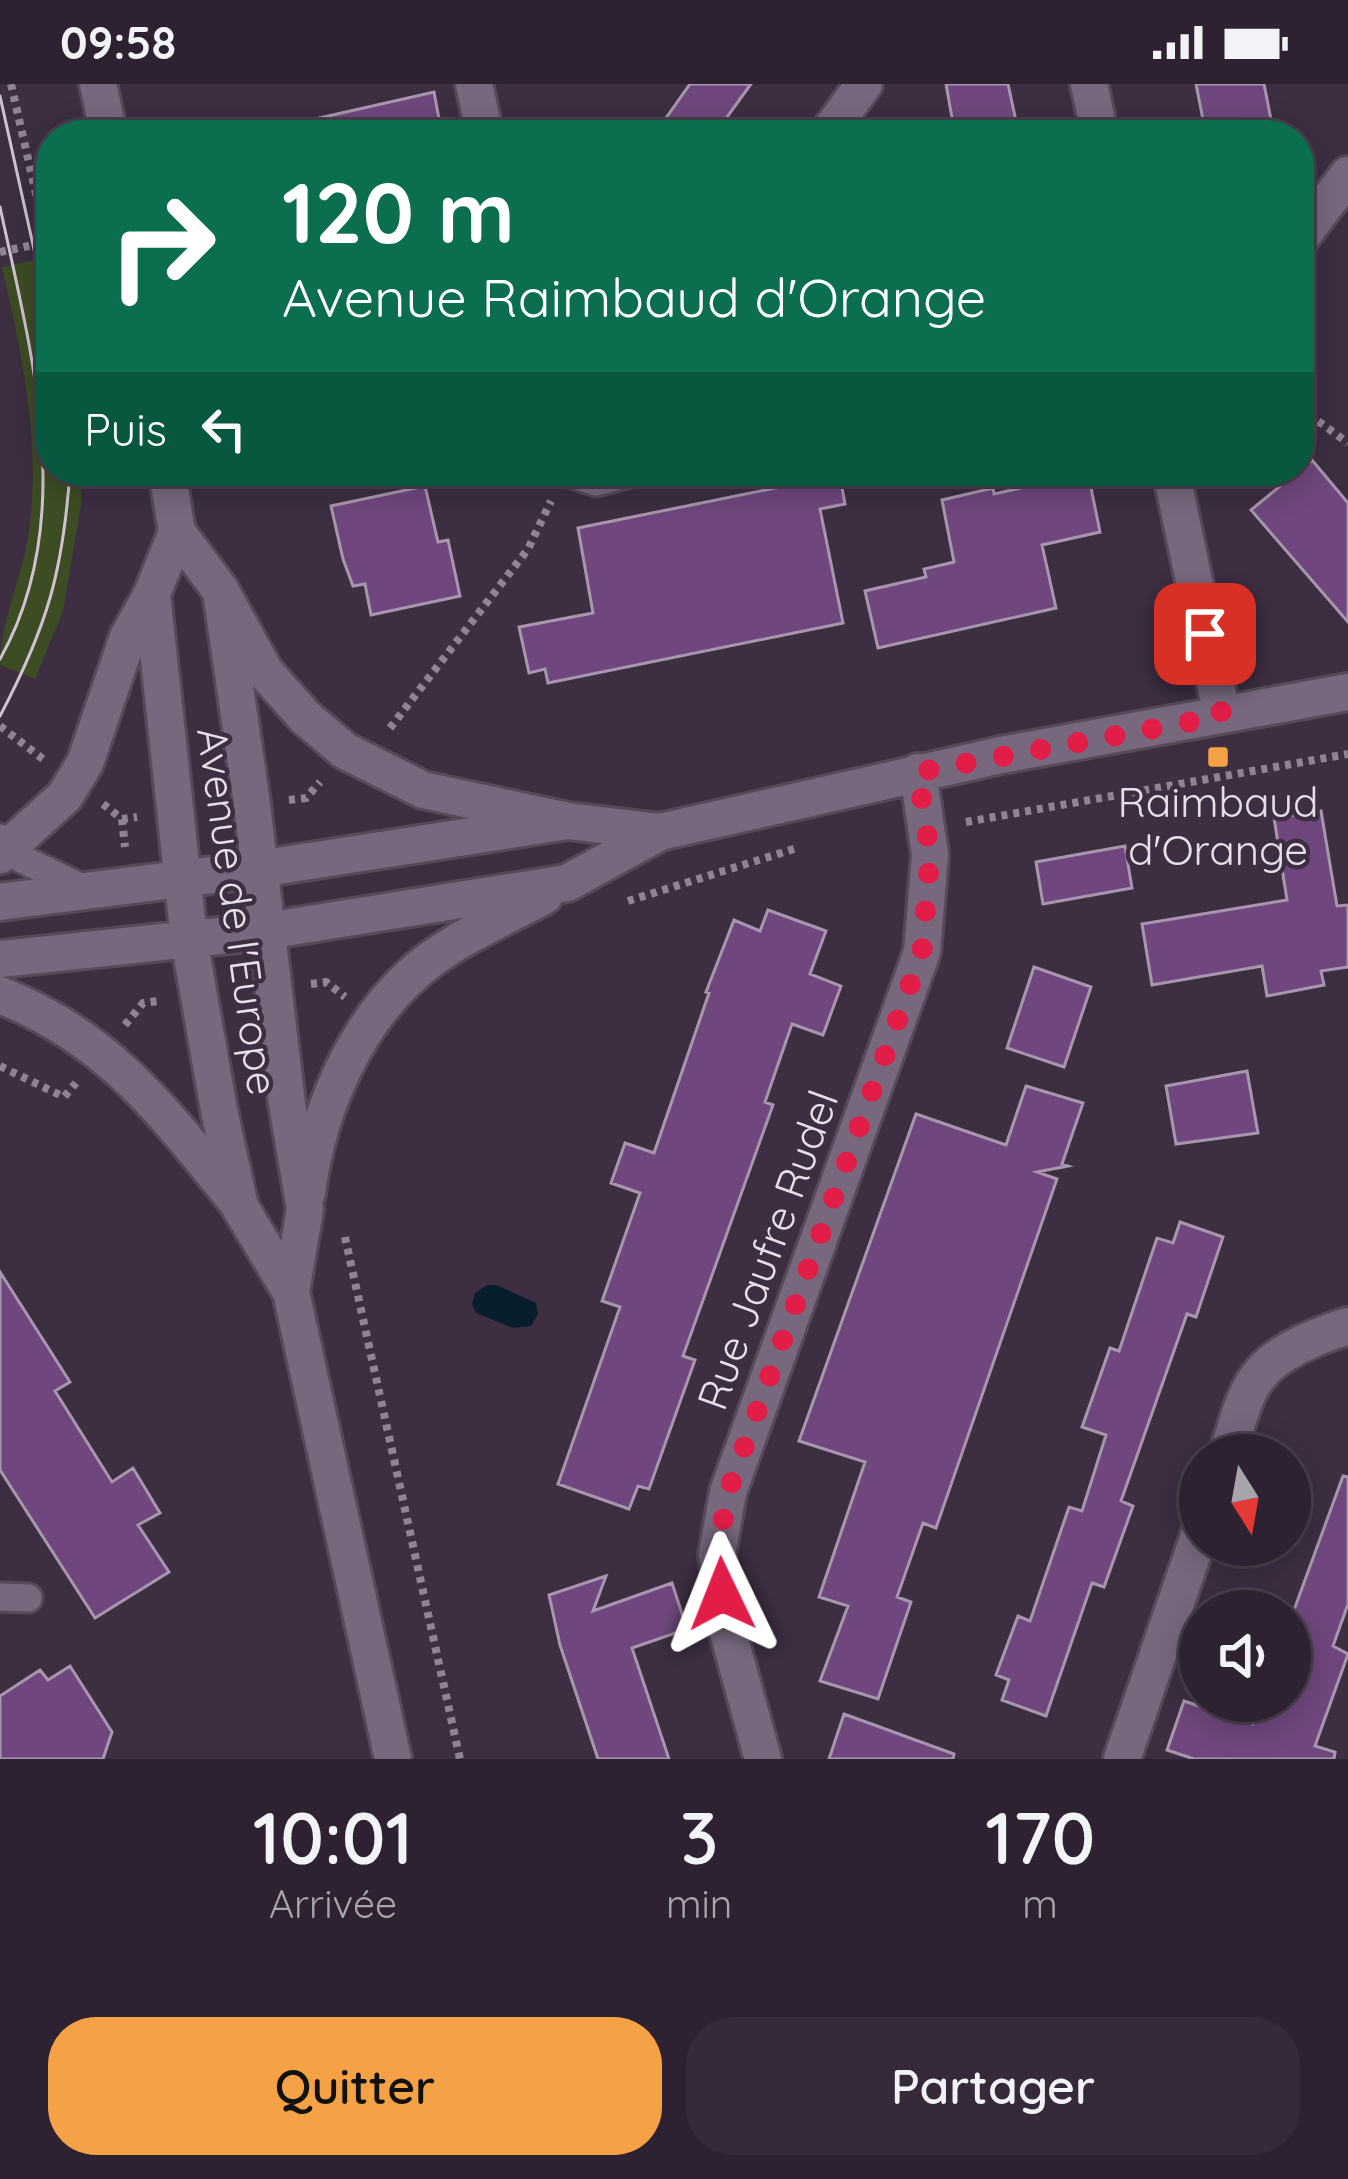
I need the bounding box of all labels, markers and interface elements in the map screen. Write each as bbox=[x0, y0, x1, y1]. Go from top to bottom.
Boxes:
text: 09:58 bbox=[60, 14, 176, 70]
text: 120 m bbox=[282, 159, 515, 264]
icon: right bbox=[84, 168, 240, 324]
text: Avenue Raimbaud d'Orange bbox=[282, 263, 986, 331]
icon: left bbox=[191, 396, 257, 462]
text: Puis bbox=[84, 401, 167, 457]
pin bbox=[1154, 583, 1256, 685]
icon: arrive bbox=[1172, 601, 1238, 667]
street label: Avenue de l'Europe bbox=[186, 724, 290, 1098]
marker: Raimbaud d'Orange bbox=[1205, 744, 1231, 770]
place label: Raimbaud d'Orange bbox=[1118, 775, 1318, 876]
street label: Rue Jaufre Rudel bbox=[685, 1083, 849, 1417]
north arrow bbox=[1179, 1434, 1311, 1566]
map controls bbox=[1179, 1434, 1311, 1722]
position arrow bbox=[659, 1531, 785, 1657]
button: sound bbox=[1179, 1590, 1311, 1722]
text: 10:01 bbox=[253, 1792, 413, 1882]
text: 3 bbox=[680, 1792, 718, 1882]
text: 170 bbox=[985, 1792, 1095, 1882]
text: Arrivée bbox=[269, 1879, 397, 1928]
text: min bbox=[666, 1879, 732, 1928]
text: m bbox=[1022, 1879, 1058, 1928]
button: Quitter bbox=[48, 2017, 662, 2155]
button: Partager bbox=[686, 2017, 1300, 2155]

